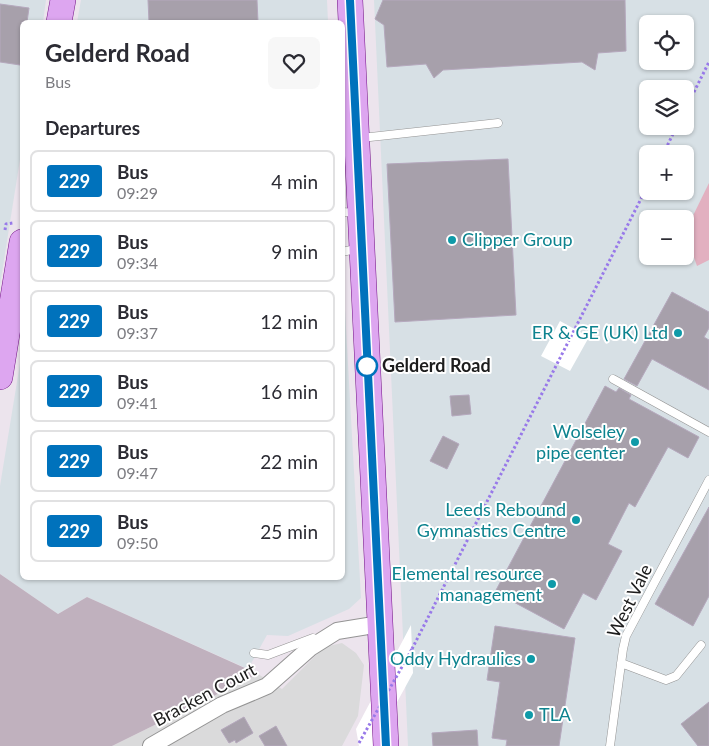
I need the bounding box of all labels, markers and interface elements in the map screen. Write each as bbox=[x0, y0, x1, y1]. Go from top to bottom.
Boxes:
map controls bbox=[639, 15, 694, 265]
button: locate bbox=[639, 15, 694, 70]
button: heart bbox=[268, 37, 320, 89]
text: Gelderd Road bbox=[45, 38, 190, 67]
text: Bus bbox=[45, 72, 71, 91]
button: layers bbox=[639, 80, 694, 135]
text: Departures bbox=[45, 116, 140, 139]
button: + bbox=[639, 145, 694, 200]
text: Bus bbox=[117, 160, 148, 183]
text: 229 bbox=[59, 170, 90, 192]
text: 4 min bbox=[271, 170, 318, 193]
text: 09:29 bbox=[117, 183, 158, 202]
button: − bbox=[639, 210, 694, 265]
place label: Clipper Group bbox=[462, 228, 573, 250]
text: Bus bbox=[117, 230, 148, 253]
marker: Clipper Group bbox=[446, 234, 458, 246]
text: 229 bbox=[59, 240, 90, 262]
text: 9 min bbox=[271, 240, 318, 263]
text: 09:34 bbox=[117, 253, 158, 272]
text: Bus bbox=[117, 300, 148, 323]
text: 229 bbox=[59, 310, 90, 332]
text: 12 min bbox=[260, 310, 318, 333]
place label: ER & GE (UK) Ltd bbox=[532, 321, 668, 343]
text: 09:37 bbox=[117, 323, 158, 342]
marker: ER & GE (UK) Ltd bbox=[672, 327, 684, 339]
place label: Gelderd Road bbox=[382, 354, 491, 376]
marker: Gelderd Road bbox=[356, 355, 378, 377]
text: Bus bbox=[117, 370, 148, 393]
text: 229 bbox=[59, 380, 90, 402]
text: 16 min bbox=[260, 380, 318, 403]
text: 09:41 bbox=[117, 393, 158, 412]
place label: Wolseley pipe center bbox=[536, 420, 626, 463]
marker: Wolseley pipe center bbox=[629, 436, 641, 448]
text: Bus bbox=[117, 440, 148, 463]
text: 229 bbox=[59, 450, 90, 472]
text: 22 min bbox=[260, 450, 318, 473]
text: 09:47 bbox=[117, 463, 158, 482]
place label: Leeds Rebound Gymnastics Centre bbox=[417, 498, 566, 541]
text: Bus bbox=[117, 510, 148, 533]
marker: Leeds Rebound Gymnastics Centre bbox=[570, 514, 582, 526]
text: 229 bbox=[59, 520, 90, 542]
text: 25 min bbox=[260, 520, 318, 543]
text: 09:50 bbox=[117, 533, 158, 552]
street label: West Vale bbox=[602, 560, 656, 641]
place label: Elemental resource management bbox=[392, 562, 543, 605]
marker: Elemental resource management bbox=[546, 578, 558, 590]
place label: Oddy Hydraulics bbox=[390, 647, 521, 669]
marker: Oddy Hydraulics bbox=[525, 653, 537, 665]
street label: Bracken Court bbox=[149, 658, 260, 730]
place label: TLA bbox=[539, 703, 572, 725]
marker: TLA bbox=[523, 709, 535, 721]

